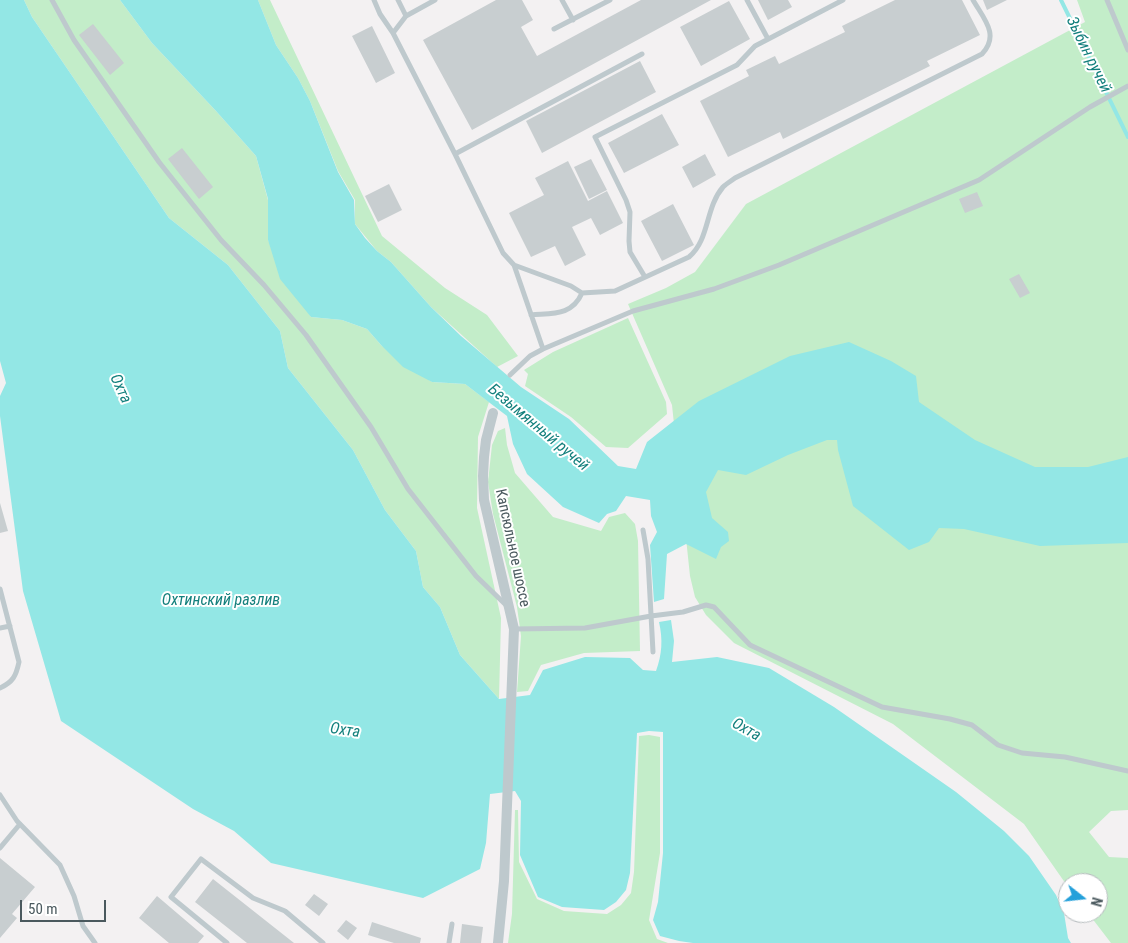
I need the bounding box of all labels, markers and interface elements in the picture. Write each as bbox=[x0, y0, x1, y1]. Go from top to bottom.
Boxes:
water label: Зыбин ручей bbox=[1061, 14, 1115, 96]
water label: Охта bbox=[105, 371, 135, 407]
water label: Безымянный ручей bbox=[484, 380, 592, 476]
street label: Капсюльное шоссе bbox=[491, 487, 533, 609]
water label: Охтинский разлив bbox=[162, 591, 280, 611]
water label: Охта bbox=[728, 714, 764, 746]
water label: Охта bbox=[329, 719, 361, 743]
north arrow bbox=[1058, 873, 1108, 923]
scale bar bbox=[22, 890, 109, 922]
text: N bbox=[1088, 896, 1105, 908]
text: 50 m bbox=[28, 900, 58, 918]

